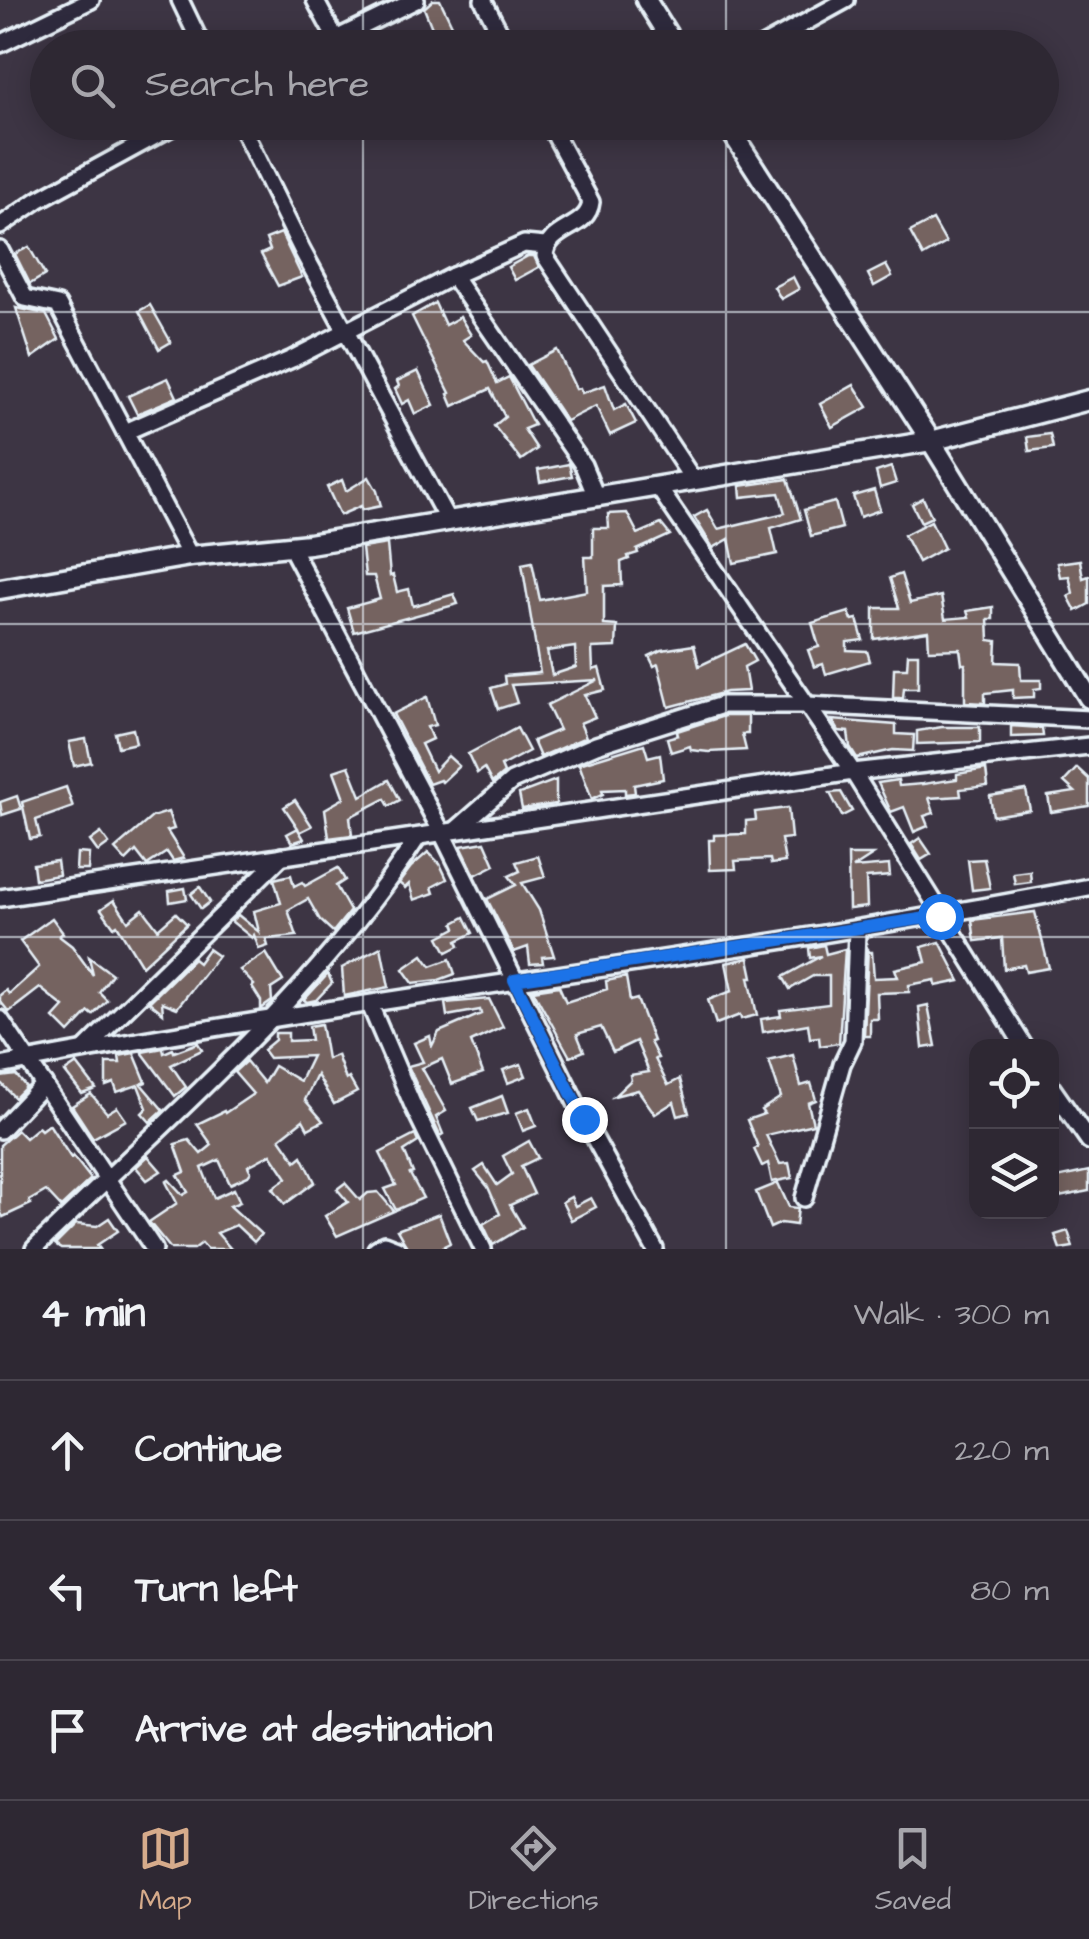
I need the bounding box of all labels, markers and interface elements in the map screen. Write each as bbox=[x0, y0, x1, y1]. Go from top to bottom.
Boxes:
search box bbox=[30, 30, 1059, 140]
icon: search bbox=[65, 58, 120, 113]
text: Search here bbox=[145, 59, 369, 111]
route start bbox=[918, 894, 964, 940]
map controls bbox=[969, 1039, 1059, 1219]
button: locate bbox=[969, 1039, 1059, 1129]
route end bbox=[562, 1097, 608, 1143]
button: layers bbox=[969, 1129, 1059, 1219]
text: 4 min bbox=[40, 1285, 145, 1343]
text: Walk · 300 m bbox=[853, 1292, 1049, 1337]
icon: ahead bbox=[40, 1423, 95, 1478]
text: Continue bbox=[135, 1424, 282, 1476]
text: 220 m bbox=[954, 1428, 1049, 1473]
icon: left bbox=[40, 1563, 95, 1618]
text: Turn left bbox=[135, 1564, 298, 1616]
text: 80 m bbox=[970, 1568, 1049, 1613]
icon: arrive bbox=[40, 1703, 95, 1758]
text: Arrive at destination bbox=[135, 1704, 492, 1756]
tab: Map bbox=[138, 1821, 193, 1920]
tab: Directions bbox=[469, 1821, 599, 1920]
tab: Saved bbox=[875, 1821, 951, 1920]

